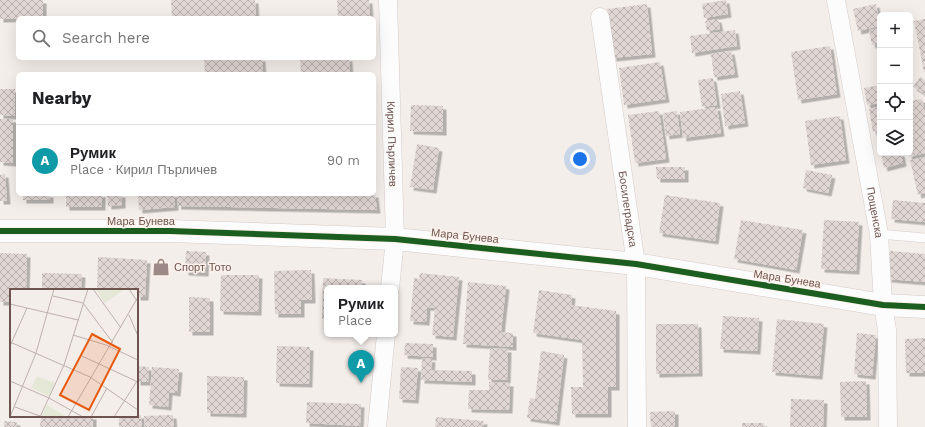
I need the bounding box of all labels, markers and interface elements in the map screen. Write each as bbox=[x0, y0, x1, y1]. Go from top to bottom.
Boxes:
map controls bbox=[877, 12, 913, 156]
button: + bbox=[877, 12, 913, 48]
search box bbox=[16, 16, 376, 60]
icon: search bbox=[30, 27, 52, 49]
text: Search here bbox=[62, 29, 150, 47]
button: − bbox=[877, 48, 913, 84]
button: locate bbox=[877, 84, 913, 120]
text: Nearby bbox=[32, 88, 91, 108]
street label: Кирил Пърличев bbox=[384, 101, 400, 187]
button: layers bbox=[877, 120, 913, 156]
text: Румик bbox=[70, 144, 116, 162]
your location bbox=[570, 149, 590, 169]
text: A bbox=[41, 153, 49, 168]
text: 90 m bbox=[327, 153, 360, 168]
text: Place · Кирил Пърличев bbox=[70, 162, 217, 177]
street label: Босилеградска bbox=[616, 170, 640, 249]
street label: Пощенска bbox=[864, 186, 886, 239]
street label: Мара Бунева bbox=[107, 215, 176, 228]
street label: Мара Бунева bbox=[431, 226, 500, 246]
shop icon: Спорт Тото bbox=[151, 257, 171, 277]
place label: Спорт Тото bbox=[174, 261, 231, 274]
street label: Мара Бунева bbox=[752, 267, 822, 291]
popup bbox=[324, 285, 398, 337]
inset map bbox=[10, 289, 138, 417]
text: Румик bbox=[338, 295, 384, 313]
text: Place bbox=[338, 313, 372, 328]
pin: A bbox=[348, 350, 374, 383]

